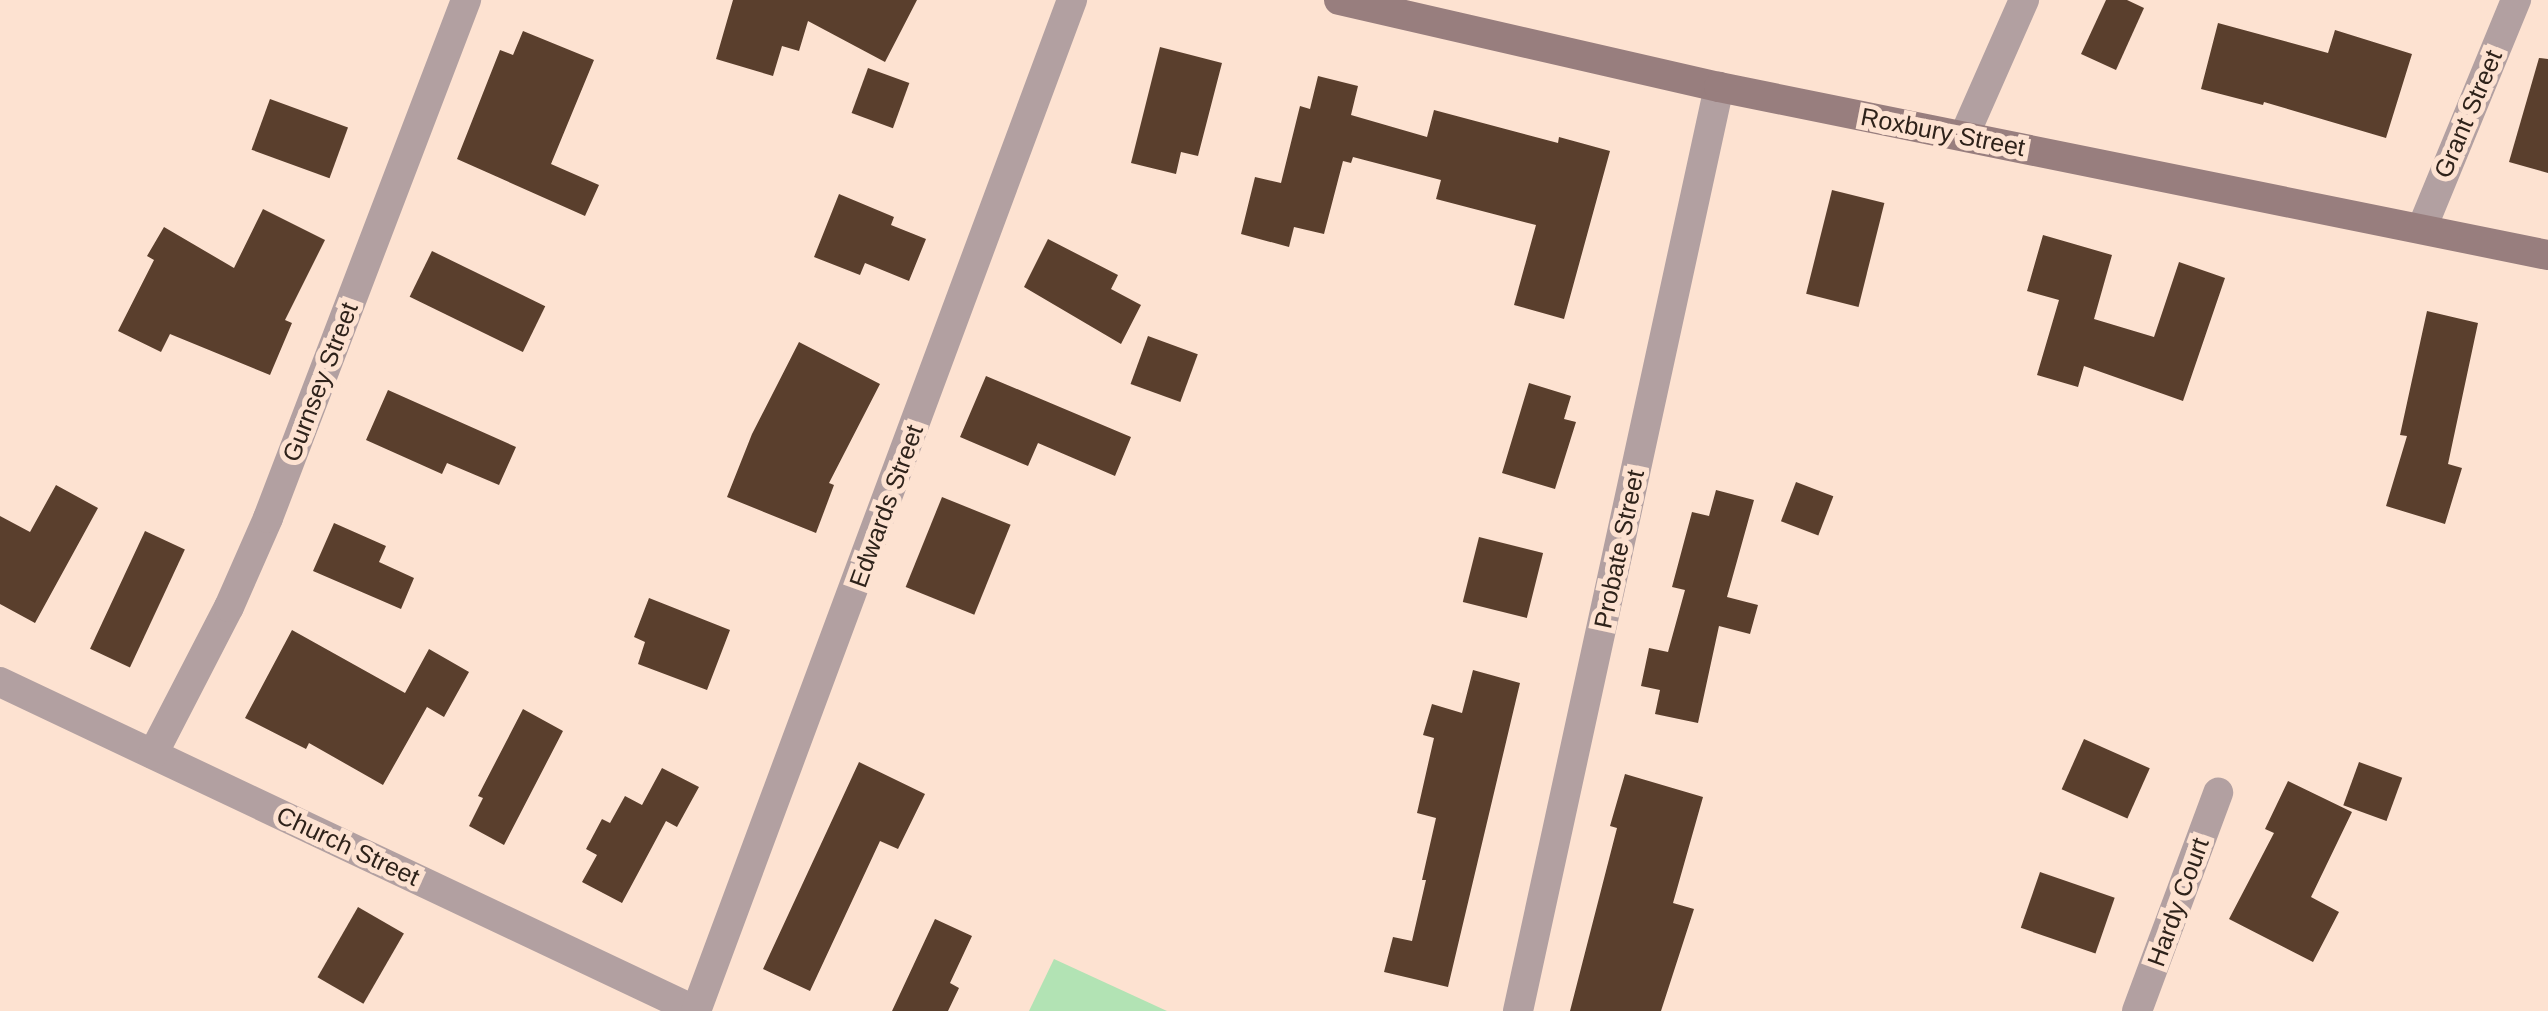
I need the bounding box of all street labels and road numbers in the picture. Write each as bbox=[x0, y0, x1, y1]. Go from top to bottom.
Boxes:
street label: Grant Street bbox=[2428, 45, 2508, 183]
street label: Roxbury Street bbox=[1858, 101, 2028, 163]
street label: Gurnsey Street bbox=[276, 298, 364, 466]
street label: Edwards Street bbox=[843, 421, 929, 591]
street label: Probate Street bbox=[1588, 467, 1650, 631]
street label: Church Street bbox=[272, 800, 424, 892]
street label: Hardy Court bbox=[2141, 834, 2215, 970]

